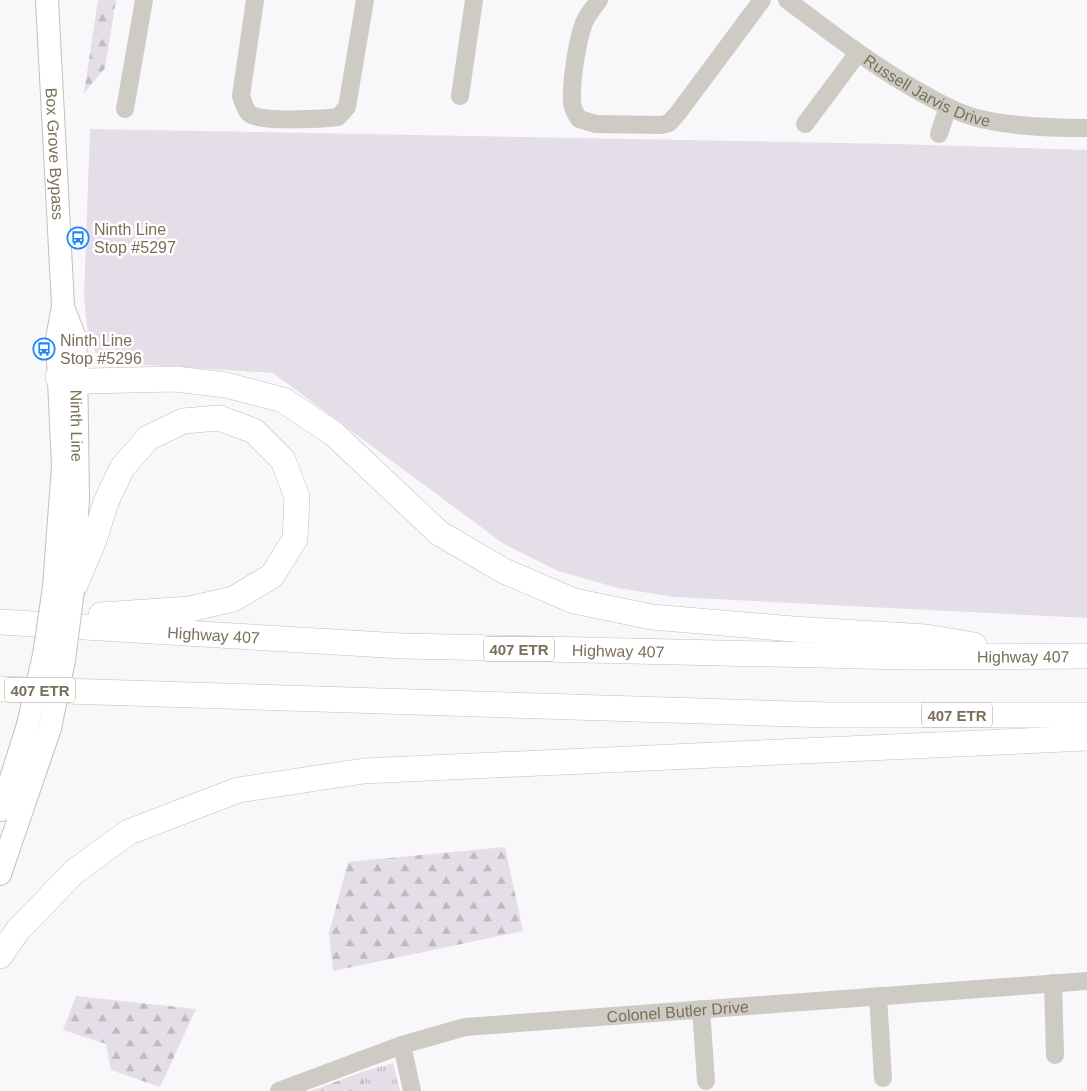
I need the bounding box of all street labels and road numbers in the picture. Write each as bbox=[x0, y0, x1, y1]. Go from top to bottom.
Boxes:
street label: Russell Jarvis Drive bbox=[861, 51, 992, 129]
street label: Box Grove Bypass bbox=[43, 87, 67, 220]
street label: Ninth Line bbox=[68, 390, 86, 462]
street label: Highway 407 bbox=[167, 624, 260, 646]
road number: 407 ETR bbox=[484, 636, 554, 662]
street label: Highway 407 bbox=[572, 641, 665, 660]
street label: Highway 407 bbox=[977, 648, 1070, 665]
road number: 407 ETR bbox=[5, 678, 75, 702]
road number: 407 ETR bbox=[922, 702, 992, 728]
street label: Colonel Butler Drive bbox=[606, 998, 749, 1025]

